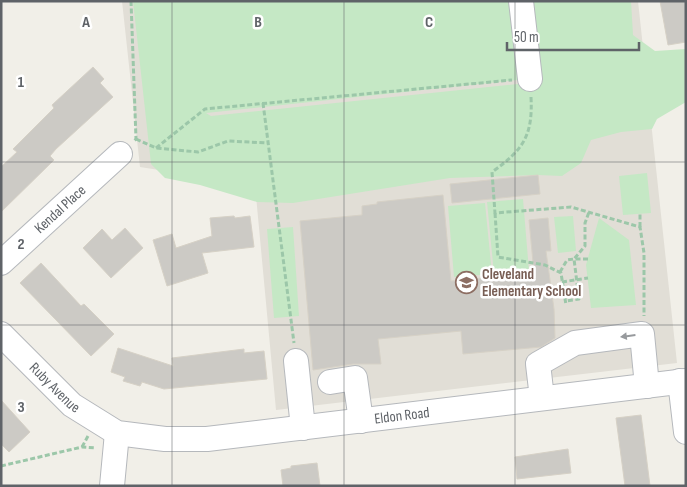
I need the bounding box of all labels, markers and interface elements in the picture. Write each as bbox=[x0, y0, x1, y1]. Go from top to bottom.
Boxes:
text: A bbox=[81, 13, 90, 32]
text: B bbox=[254, 13, 262, 32]
text: C bbox=[425, 13, 433, 32]
scale bar bbox=[507, 20, 640, 52]
text: 50 m bbox=[514, 28, 539, 47]
text: 1 bbox=[18, 73, 25, 92]
street label: Kendal Place bbox=[30, 181, 90, 237]
text: 2 bbox=[17, 235, 25, 254]
place label: Cleveland Elementary School bbox=[482, 265, 581, 301]
school or university icon: Cleveland Elementary School bbox=[454, 271, 478, 295]
one-way arrow bbox=[619, 332, 635, 340]
street label: Ruby Avenue bbox=[25, 358, 84, 417]
text: 3 bbox=[17, 398, 25, 417]
street label: Eldon Road bbox=[373, 403, 430, 428]

